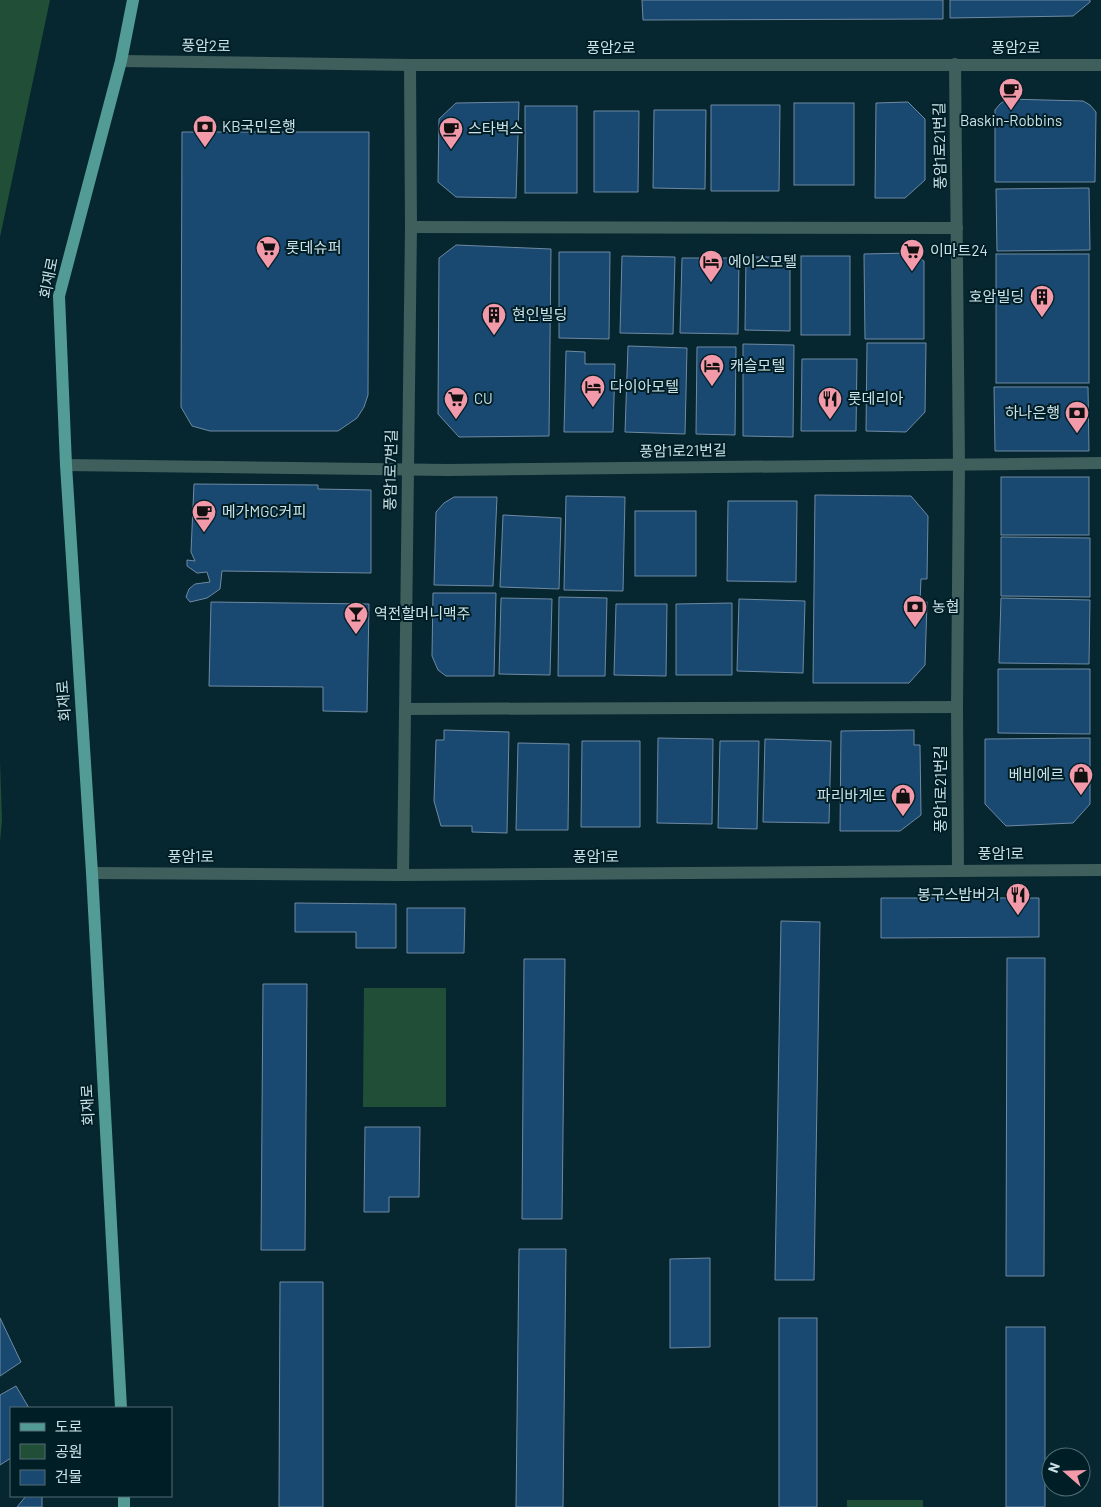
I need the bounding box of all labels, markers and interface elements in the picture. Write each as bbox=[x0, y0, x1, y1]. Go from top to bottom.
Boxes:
street label: 풍암2로 bbox=[181, 36, 231, 54]
street label: 풍암2로 bbox=[586, 38, 636, 56]
street label: 풍암2로 bbox=[991, 38, 1041, 56]
cafe icon: Baskin-Robbins bbox=[998, 77, 1024, 111]
street label: 풍암1로21번길 bbox=[929, 102, 949, 190]
place label: Baskin-Robbins bbox=[960, 111, 1062, 129]
bank icon: KB국민은행 bbox=[192, 114, 218, 148]
cafe icon: 스타벅스 bbox=[438, 116, 464, 150]
place label: KB국민은행 bbox=[222, 117, 296, 135]
place label: 스타벅스 bbox=[468, 119, 523, 137]
supermarket icon: 롯데슈퍼 bbox=[255, 235, 281, 269]
place label: 롯데슈퍼 bbox=[286, 238, 341, 256]
supermarket icon: 이마트24 bbox=[899, 238, 925, 272]
place label: 이마트24 bbox=[930, 241, 988, 259]
hotel icon: 에이스모텔 bbox=[698, 249, 724, 283]
place label: 에이스모텔 bbox=[728, 252, 797, 270]
street label: 회재로 bbox=[35, 256, 61, 300]
building icon: 호암빌딩 bbox=[1029, 284, 1055, 318]
place label: 호암빌딩 bbox=[969, 287, 1024, 305]
building icon: 현인빌딩 bbox=[481, 302, 507, 336]
place label: 현인빌딩 bbox=[512, 305, 567, 323]
hotel icon: 캐슬모텔 bbox=[699, 353, 725, 387]
place label: 캐슬모텔 bbox=[730, 356, 785, 374]
hotel icon: 다이아모텔 bbox=[580, 374, 606, 408]
place label: 다이아모텔 bbox=[610, 377, 679, 395]
supermarket icon: CU bbox=[443, 386, 469, 420]
restaurant icon: 롯데리아 bbox=[817, 386, 843, 420]
place label: CU bbox=[474, 389, 493, 407]
place label: 롯데리아 bbox=[848, 389, 903, 407]
bank icon: 하나은행 bbox=[1064, 400, 1090, 434]
place label: 하나은행 bbox=[1005, 403, 1060, 421]
street label: 풍암1로7번길 bbox=[380, 429, 400, 511]
street label: 풍암1로21번길 bbox=[639, 440, 727, 460]
cafe icon: 메가MGC커피 bbox=[191, 499, 217, 533]
place label: 메가MGC커피 bbox=[222, 502, 306, 520]
bank icon: 농협 bbox=[902, 594, 928, 628]
place label: 농협 bbox=[932, 597, 960, 615]
bar icon: 역전할머니맥주 bbox=[343, 601, 369, 635]
place label: 역전할머니맥주 bbox=[374, 604, 471, 622]
street label: 회재로 bbox=[53, 680, 73, 722]
street label: 풍암1로21번길 bbox=[931, 745, 949, 833]
shop icon: 베비에르 bbox=[1068, 762, 1094, 796]
place label: 베비에르 bbox=[1009, 765, 1064, 783]
shop icon: 파리바게뜨 bbox=[890, 783, 916, 817]
place label: 파리바게뜨 bbox=[817, 786, 886, 804]
street label: 풍암1로 bbox=[978, 844, 1024, 862]
street label: 풍암1로 bbox=[168, 847, 214, 865]
street label: 풍암1로 bbox=[573, 847, 619, 865]
restaurant icon: 봉구스밥버거 bbox=[1005, 882, 1031, 916]
place label: 봉구스밥버거 bbox=[917, 885, 1000, 903]
street label: 회재로 bbox=[77, 1084, 97, 1126]
legend bbox=[10, 1407, 172, 1497]
text: 도로 bbox=[55, 1417, 83, 1435]
text: 공원 bbox=[55, 1442, 83, 1460]
north arrow bbox=[1041, 1447, 1091, 1497]
text: N bbox=[1044, 1460, 1063, 1475]
text: 건물 bbox=[55, 1467, 83, 1485]

